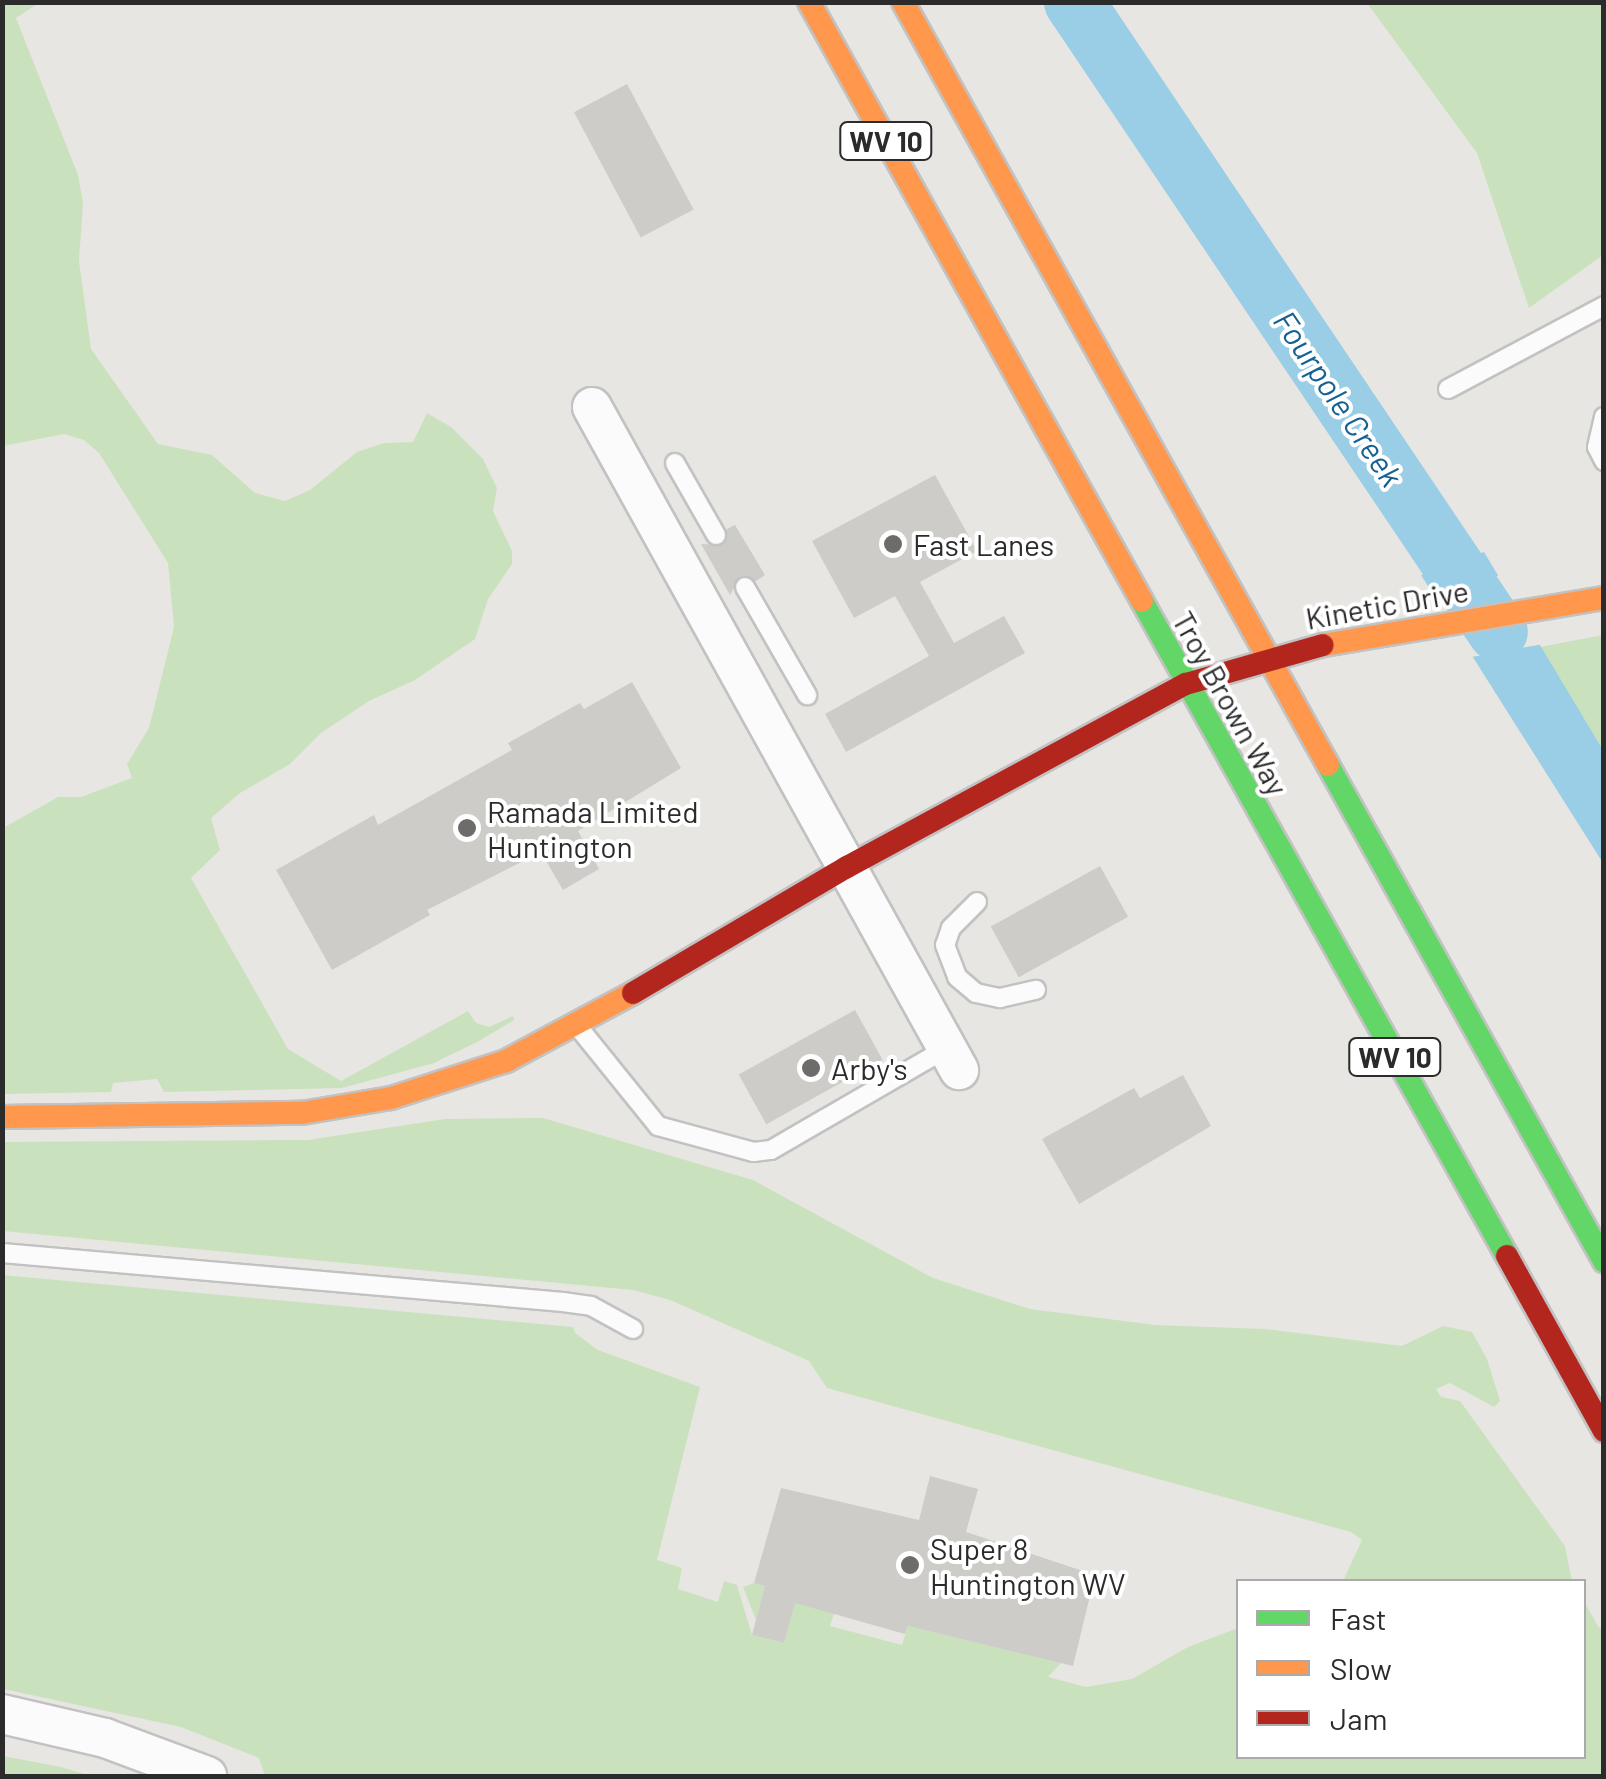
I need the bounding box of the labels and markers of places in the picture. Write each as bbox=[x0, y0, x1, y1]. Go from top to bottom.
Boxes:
place label: Fast Lanes bbox=[913, 526, 1054, 562]
marker: Fast Lanes bbox=[882, 533, 904, 555]
place label: Ramada Limited Huntington bbox=[487, 793, 699, 864]
marker: Ramada Limited Huntington bbox=[456, 817, 478, 839]
place label: Arby's bbox=[831, 1050, 908, 1086]
marker: Arby's bbox=[800, 1057, 822, 1079]
place label: Super 8 Huntington WV bbox=[930, 1530, 1126, 1600]
marker: Super 8 Huntington WV bbox=[899, 1554, 921, 1576]

